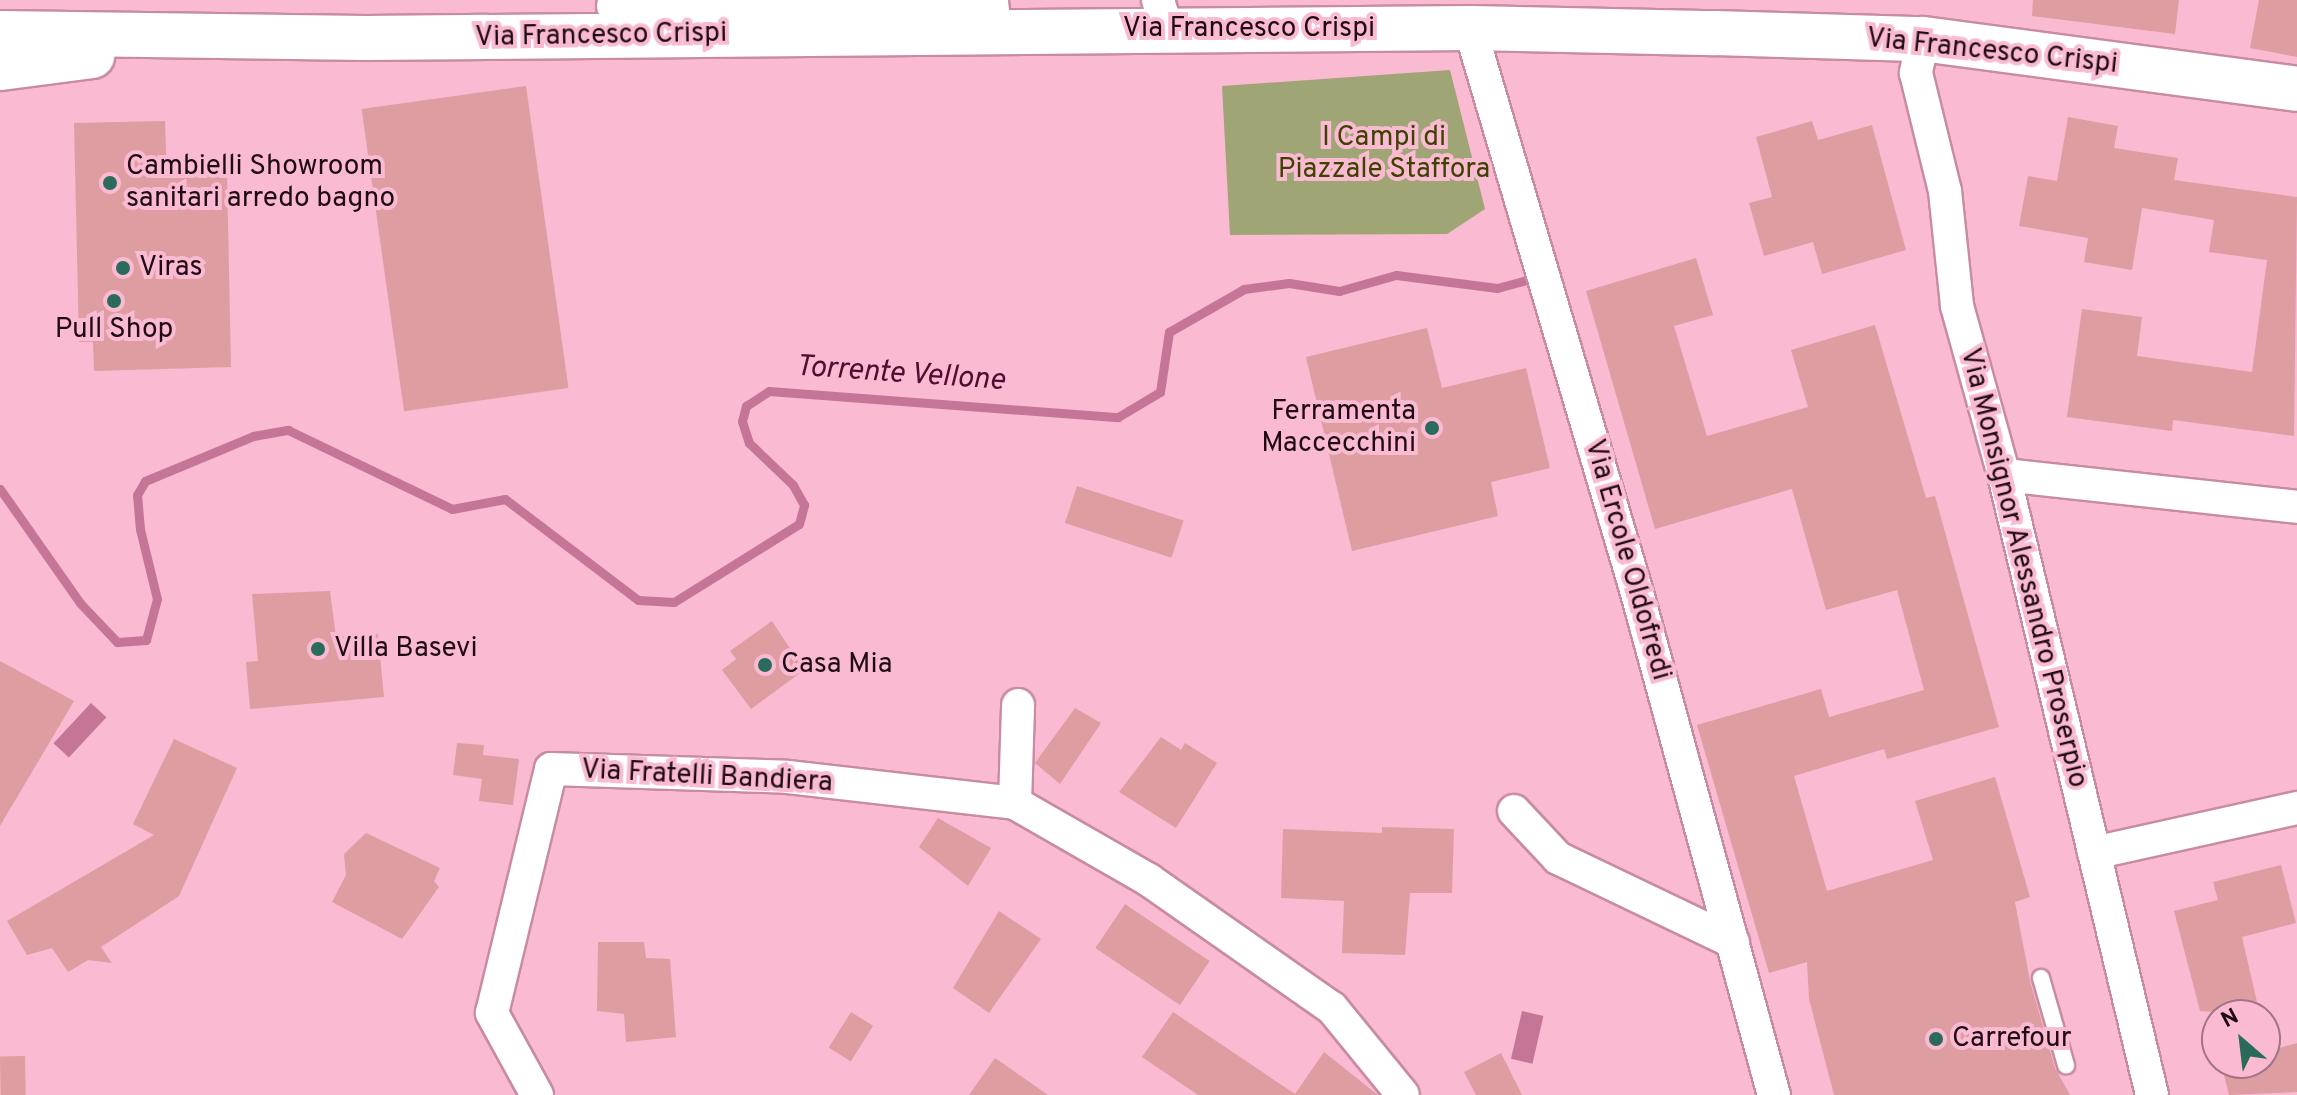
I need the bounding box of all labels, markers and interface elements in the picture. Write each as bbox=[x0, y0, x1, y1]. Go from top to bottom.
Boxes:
street label: Via Francesco Crispi bbox=[1123, 12, 1375, 46]
street label: Via Francesco Crispi bbox=[475, 17, 727, 55]
street label: Via Francesco Crispi bbox=[1865, 22, 2119, 82]
park label: I Campi di Piazzale Staffora bbox=[1278, 121, 1490, 187]
place label: Cambielli Showroom sanitari arredo bagno bbox=[126, 150, 395, 216]
marker: Cambielli Showroom sanitari arredo bagno bbox=[101, 174, 119, 192]
place label: Viras bbox=[139, 251, 203, 285]
marker: Viras bbox=[114, 259, 132, 277]
marker: Pull Shop bbox=[105, 292, 123, 310]
place label: Pull Shop bbox=[55, 313, 173, 347]
street label: Via Monsignor Alessandro Proserpio bbox=[1952, 344, 2094, 792]
water label: Torrente Vellone bbox=[794, 350, 1006, 400]
place label: Ferramenta Maccecchini bbox=[1261, 395, 1416, 461]
marker: Ferramenta Maccecchini bbox=[1423, 419, 1441, 437]
street label: Via Ercole Oldofredi bbox=[1577, 436, 1677, 684]
place label: Villa Basevi bbox=[334, 632, 477, 666]
marker: Villa Basevi bbox=[309, 640, 327, 658]
place label: Casa Mia bbox=[781, 648, 892, 682]
marker: Casa Mia bbox=[756, 656, 774, 674]
street label: Via Fratelli Bandiera bbox=[580, 754, 834, 800]
north arrow bbox=[2201, 999, 2281, 1079]
text: N bbox=[2217, 1004, 2244, 1035]
place label: Carrefour bbox=[1952, 1022, 2072, 1056]
marker: Carrefour bbox=[1927, 1030, 1945, 1048]

